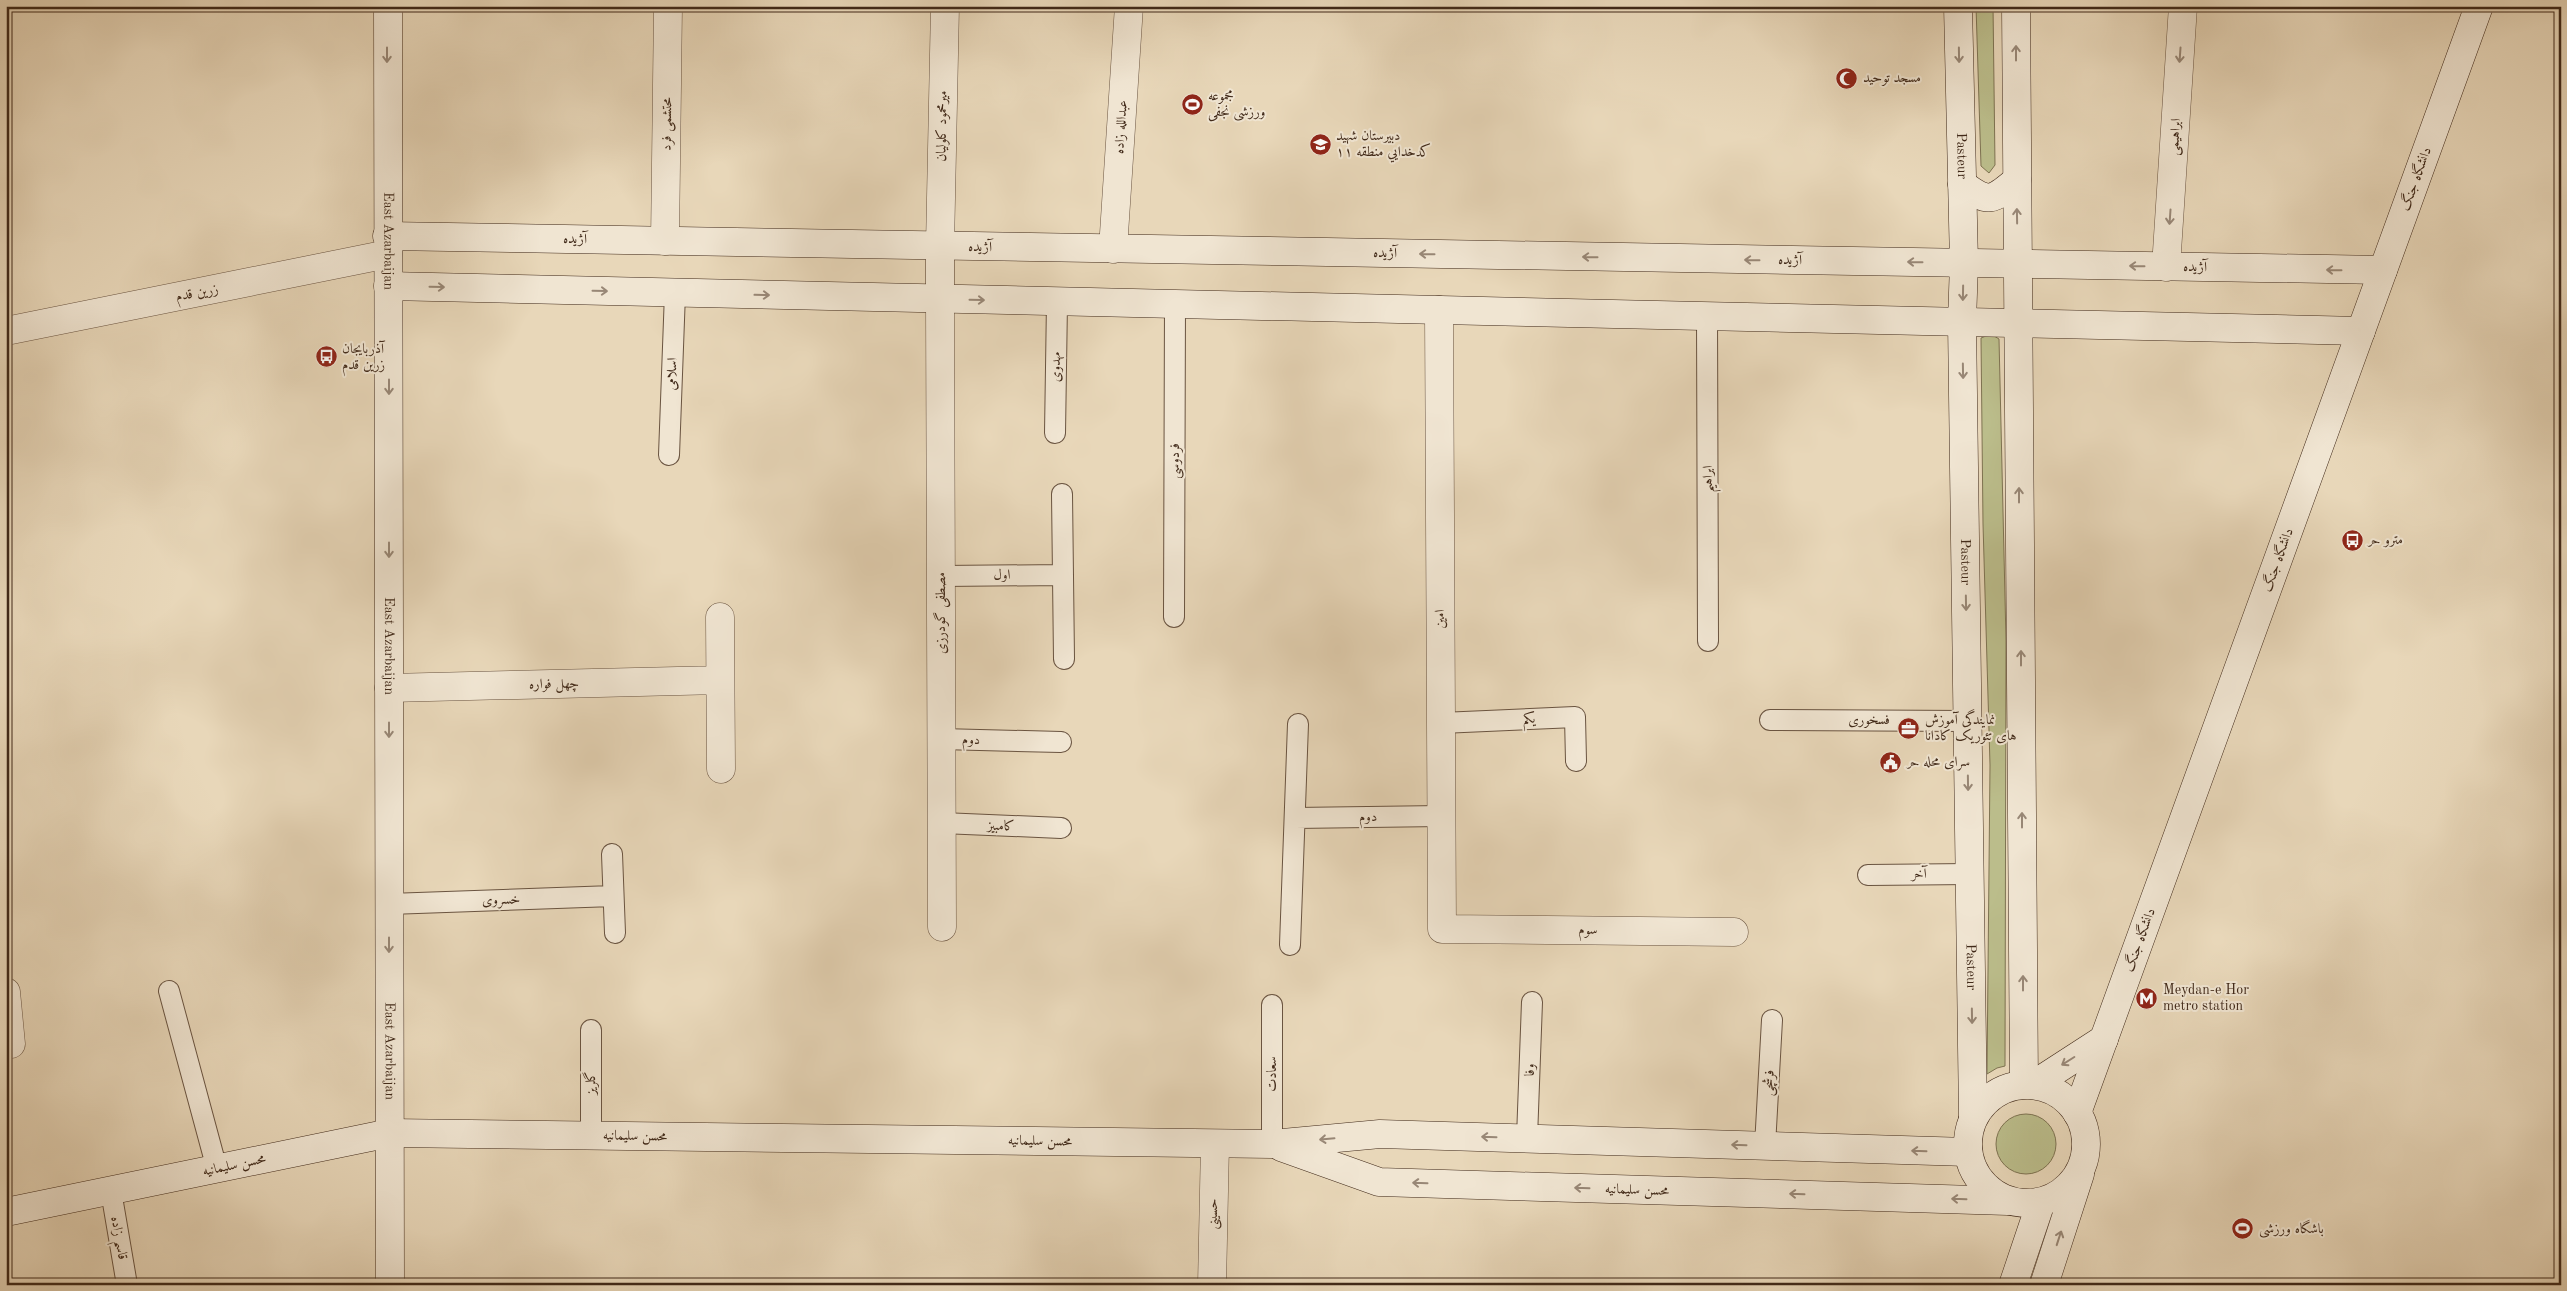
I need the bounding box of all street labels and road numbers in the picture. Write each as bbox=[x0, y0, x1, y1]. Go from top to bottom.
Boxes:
street label: میرمحمود کلولیان bbox=[933, 90, 951, 162]
street label: محتشمی فرد bbox=[660, 97, 676, 151]
street label: عبدالله زاده bbox=[1112, 100, 1131, 155]
street label: ابراهیمی bbox=[2167, 118, 2185, 156]
street label: Pasteur bbox=[1954, 133, 1969, 180]
street label: دانشگاه جنگ bbox=[2395, 144, 2434, 213]
street label: East Azarbaijan bbox=[381, 192, 395, 290]
street label: آژیده bbox=[563, 230, 589, 247]
street label: آژیده bbox=[968, 238, 994, 255]
street label: آژیده bbox=[1373, 244, 1399, 261]
street label: آژیده bbox=[1778, 251, 1804, 268]
street label: آژیده bbox=[2183, 258, 2209, 275]
street label: زرین قدم bbox=[174, 282, 221, 309]
street label: مهدوی bbox=[1049, 352, 1065, 382]
street label: اسلامی bbox=[664, 357, 681, 391]
street label: فردوسی bbox=[1168, 443, 1184, 479]
street label: ابراهیم bbox=[1701, 466, 1721, 492]
street label: دانشگاه جنگ bbox=[2257, 525, 2296, 594]
street label: Pasteur bbox=[1958, 539, 1973, 585]
street label: اول bbox=[993, 568, 1011, 583]
street label: مصطفی گودرزی bbox=[932, 572, 951, 654]
street label: East Azarbaijan bbox=[382, 597, 396, 695]
street label: امین bbox=[1433, 609, 1448, 629]
street label: چهل فواره bbox=[529, 677, 579, 694]
street label: یکم bbox=[1523, 711, 1537, 732]
street label: فسخوری bbox=[1848, 713, 1890, 728]
street label: دوم bbox=[962, 733, 980, 752]
street label: دوم bbox=[1359, 810, 1377, 829]
street label: کامبیز bbox=[985, 817, 1015, 834]
street label: آخر bbox=[1909, 865, 1929, 881]
street label: خسروی bbox=[482, 892, 521, 910]
street label: دانشگاه جنگ bbox=[2119, 905, 2158, 974]
street label: سوم bbox=[1578, 923, 1598, 942]
street label: Pasteur bbox=[1964, 943, 1978, 990]
street label: East Azarbaijan bbox=[383, 1002, 397, 1100]
street label: سعادت bbox=[1265, 1056, 1279, 1092]
street label: وفا bbox=[1523, 1063, 1538, 1077]
street label: فرشچی bbox=[1761, 1070, 1779, 1097]
street label: گلریز bbox=[582, 1071, 599, 1097]
street label: محسن سلیمانیه bbox=[603, 1128, 668, 1146]
street label: محسن سلیمانیه bbox=[1008, 1133, 1073, 1151]
street label: محسن سلیمانیه bbox=[201, 1151, 268, 1180]
street label: محسن سلیمانیه bbox=[1605, 1182, 1670, 1200]
street label: حسینی bbox=[1206, 1199, 1222, 1230]
street label: قاسم زاده bbox=[102, 1215, 130, 1262]

